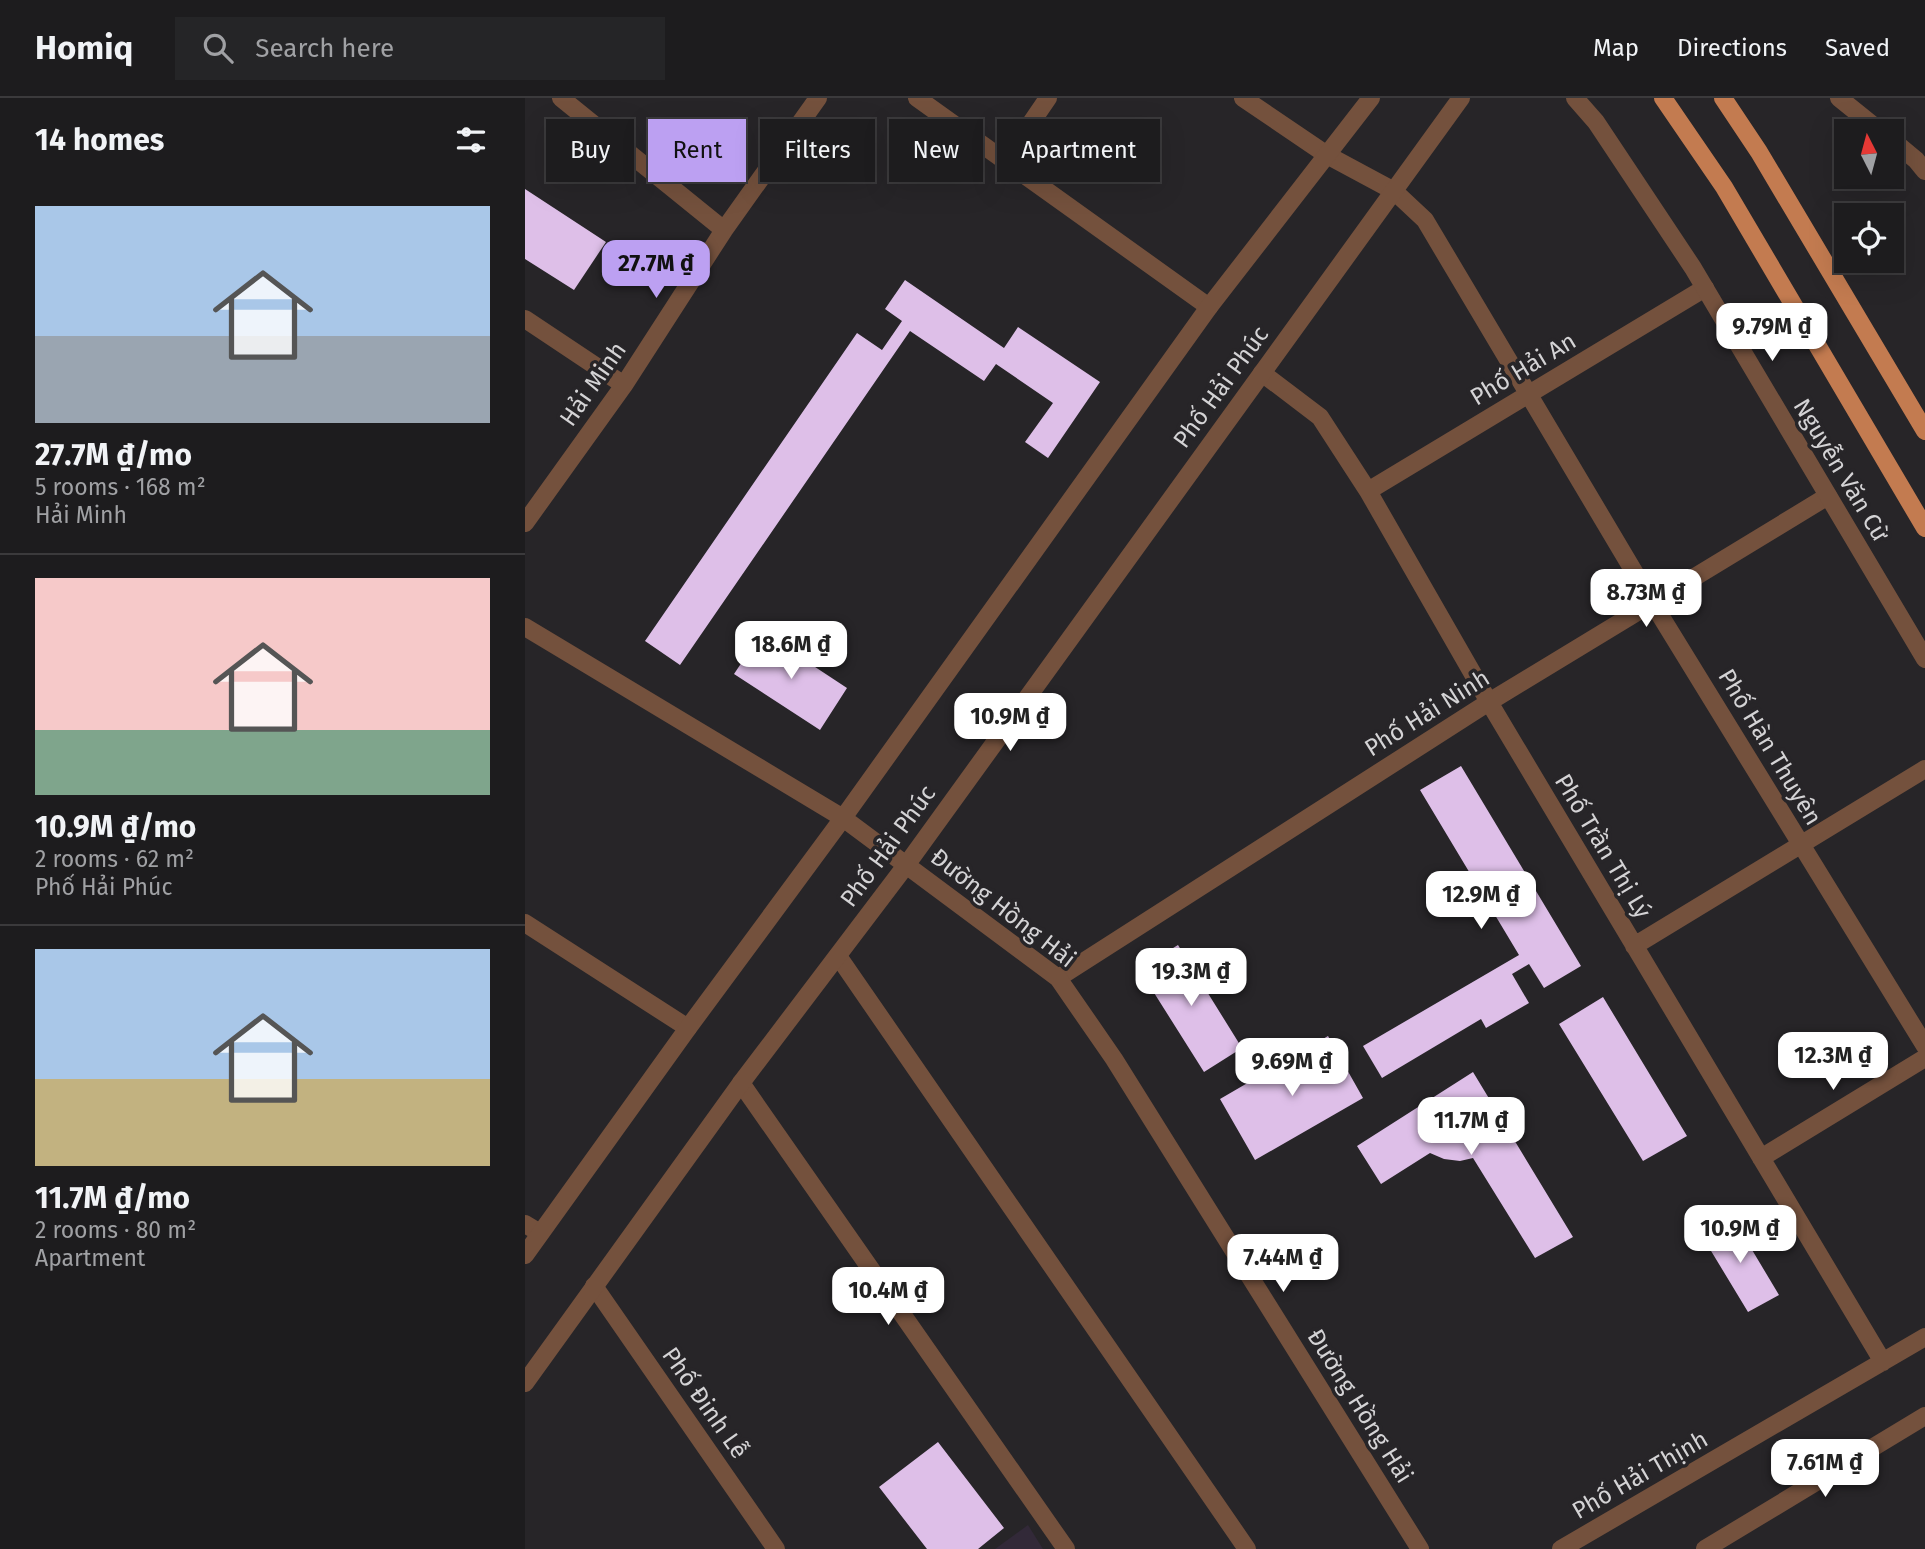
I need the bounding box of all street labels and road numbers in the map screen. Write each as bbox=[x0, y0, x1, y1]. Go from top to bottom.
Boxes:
street label: Phố Hải Phúc bbox=[1168, 321, 1274, 453]
street label: Phố Hải An bbox=[1465, 327, 1581, 411]
street label: Hải Minh bbox=[554, 337, 632, 431]
street label: Nguyễn Văn Cừ bbox=[1788, 394, 1895, 547]
street label: Phố Hải Ninh bbox=[1359, 664, 1495, 762]
street label: Phố Hàn Thuyên bbox=[1712, 664, 1828, 830]
street label: Phố Trần Thị Lý bbox=[1549, 769, 1657, 923]
street label: Phố Hải Phúc bbox=[835, 780, 941, 912]
street label: Đường Hồng Hải bbox=[925, 843, 1081, 973]
street label: Đường Hồng Hải bbox=[1301, 1324, 1419, 1488]
street label: Phố Đinh Lễ bbox=[656, 1342, 754, 1464]
street label: Phố Hải Thịnh bbox=[1567, 1425, 1713, 1525]

